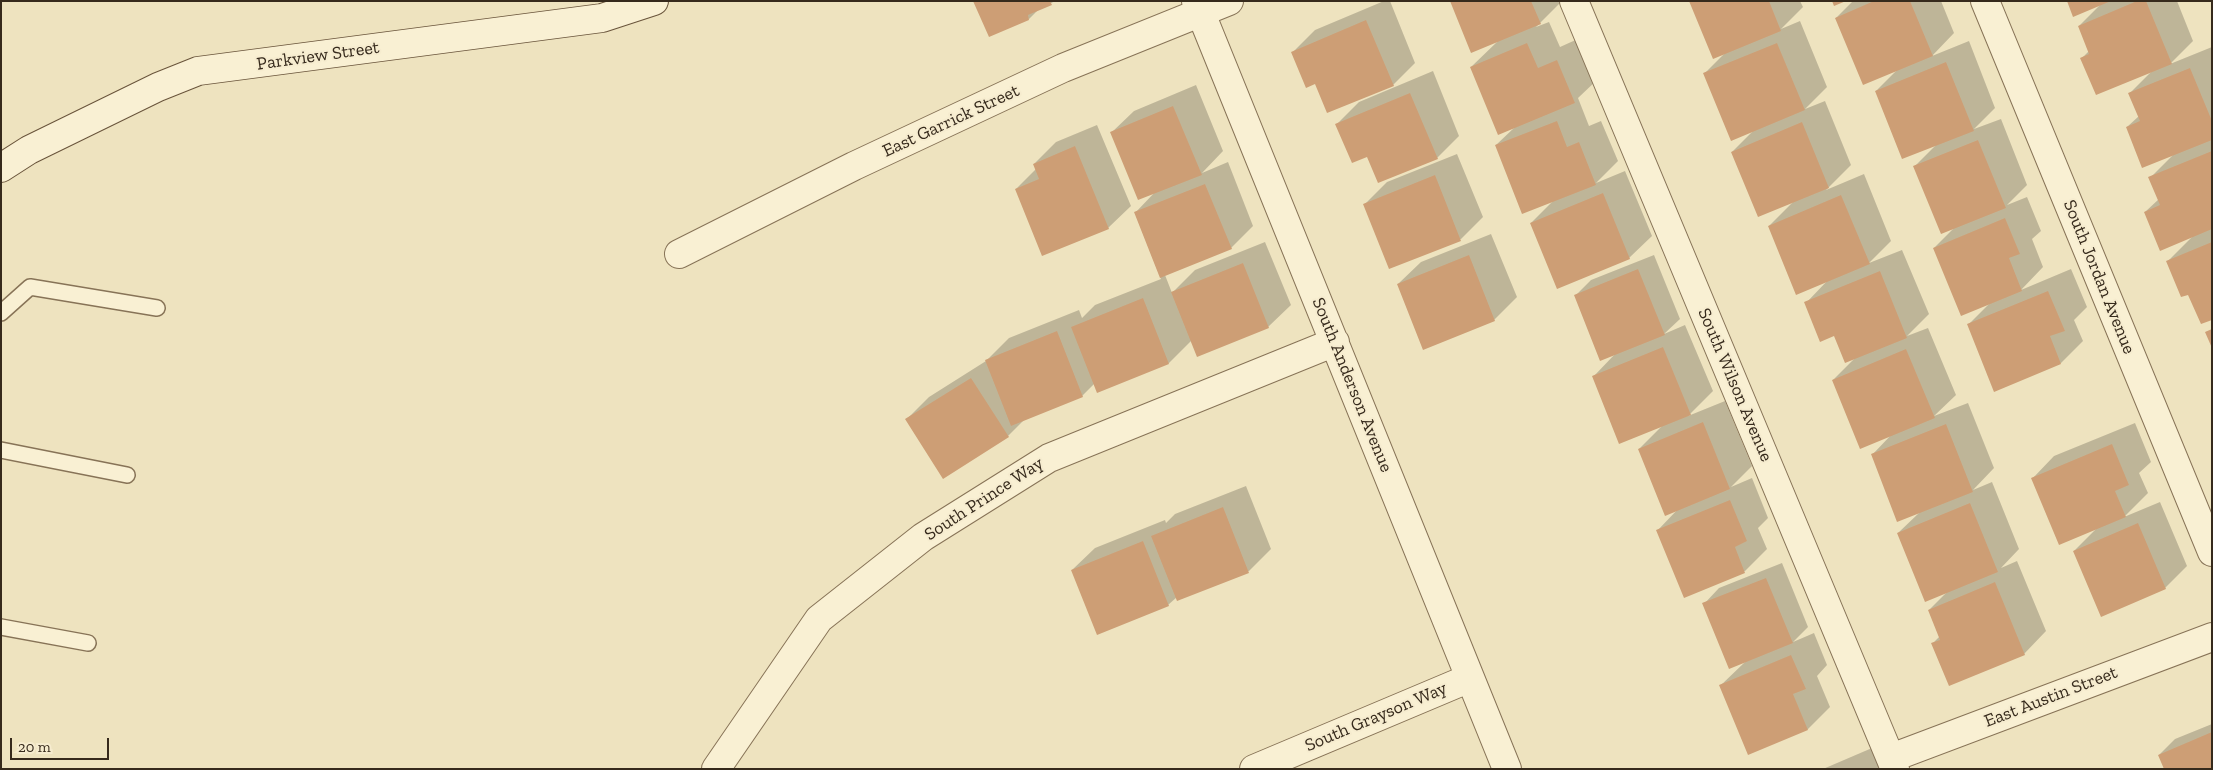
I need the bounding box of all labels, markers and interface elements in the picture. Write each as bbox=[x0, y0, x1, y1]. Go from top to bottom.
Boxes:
street label: Parkview Street bbox=[255, 37, 381, 75]
street label: East Garrick Street bbox=[879, 80, 1023, 162]
street label: South Jordan Avenue bbox=[2058, 197, 2140, 357]
street label: South Anderson Avenue bbox=[1307, 295, 1397, 475]
street label: South Wilson Avenue bbox=[1693, 305, 1777, 465]
street label: South Prince Way bbox=[920, 453, 1048, 545]
street label: East Austin Street bbox=[1981, 662, 2121, 732]
street label: South Grayson Way bbox=[1302, 677, 1450, 757]
scale bar bbox=[12, 728, 111, 760]
text: 20 m bbox=[18, 738, 51, 756]

